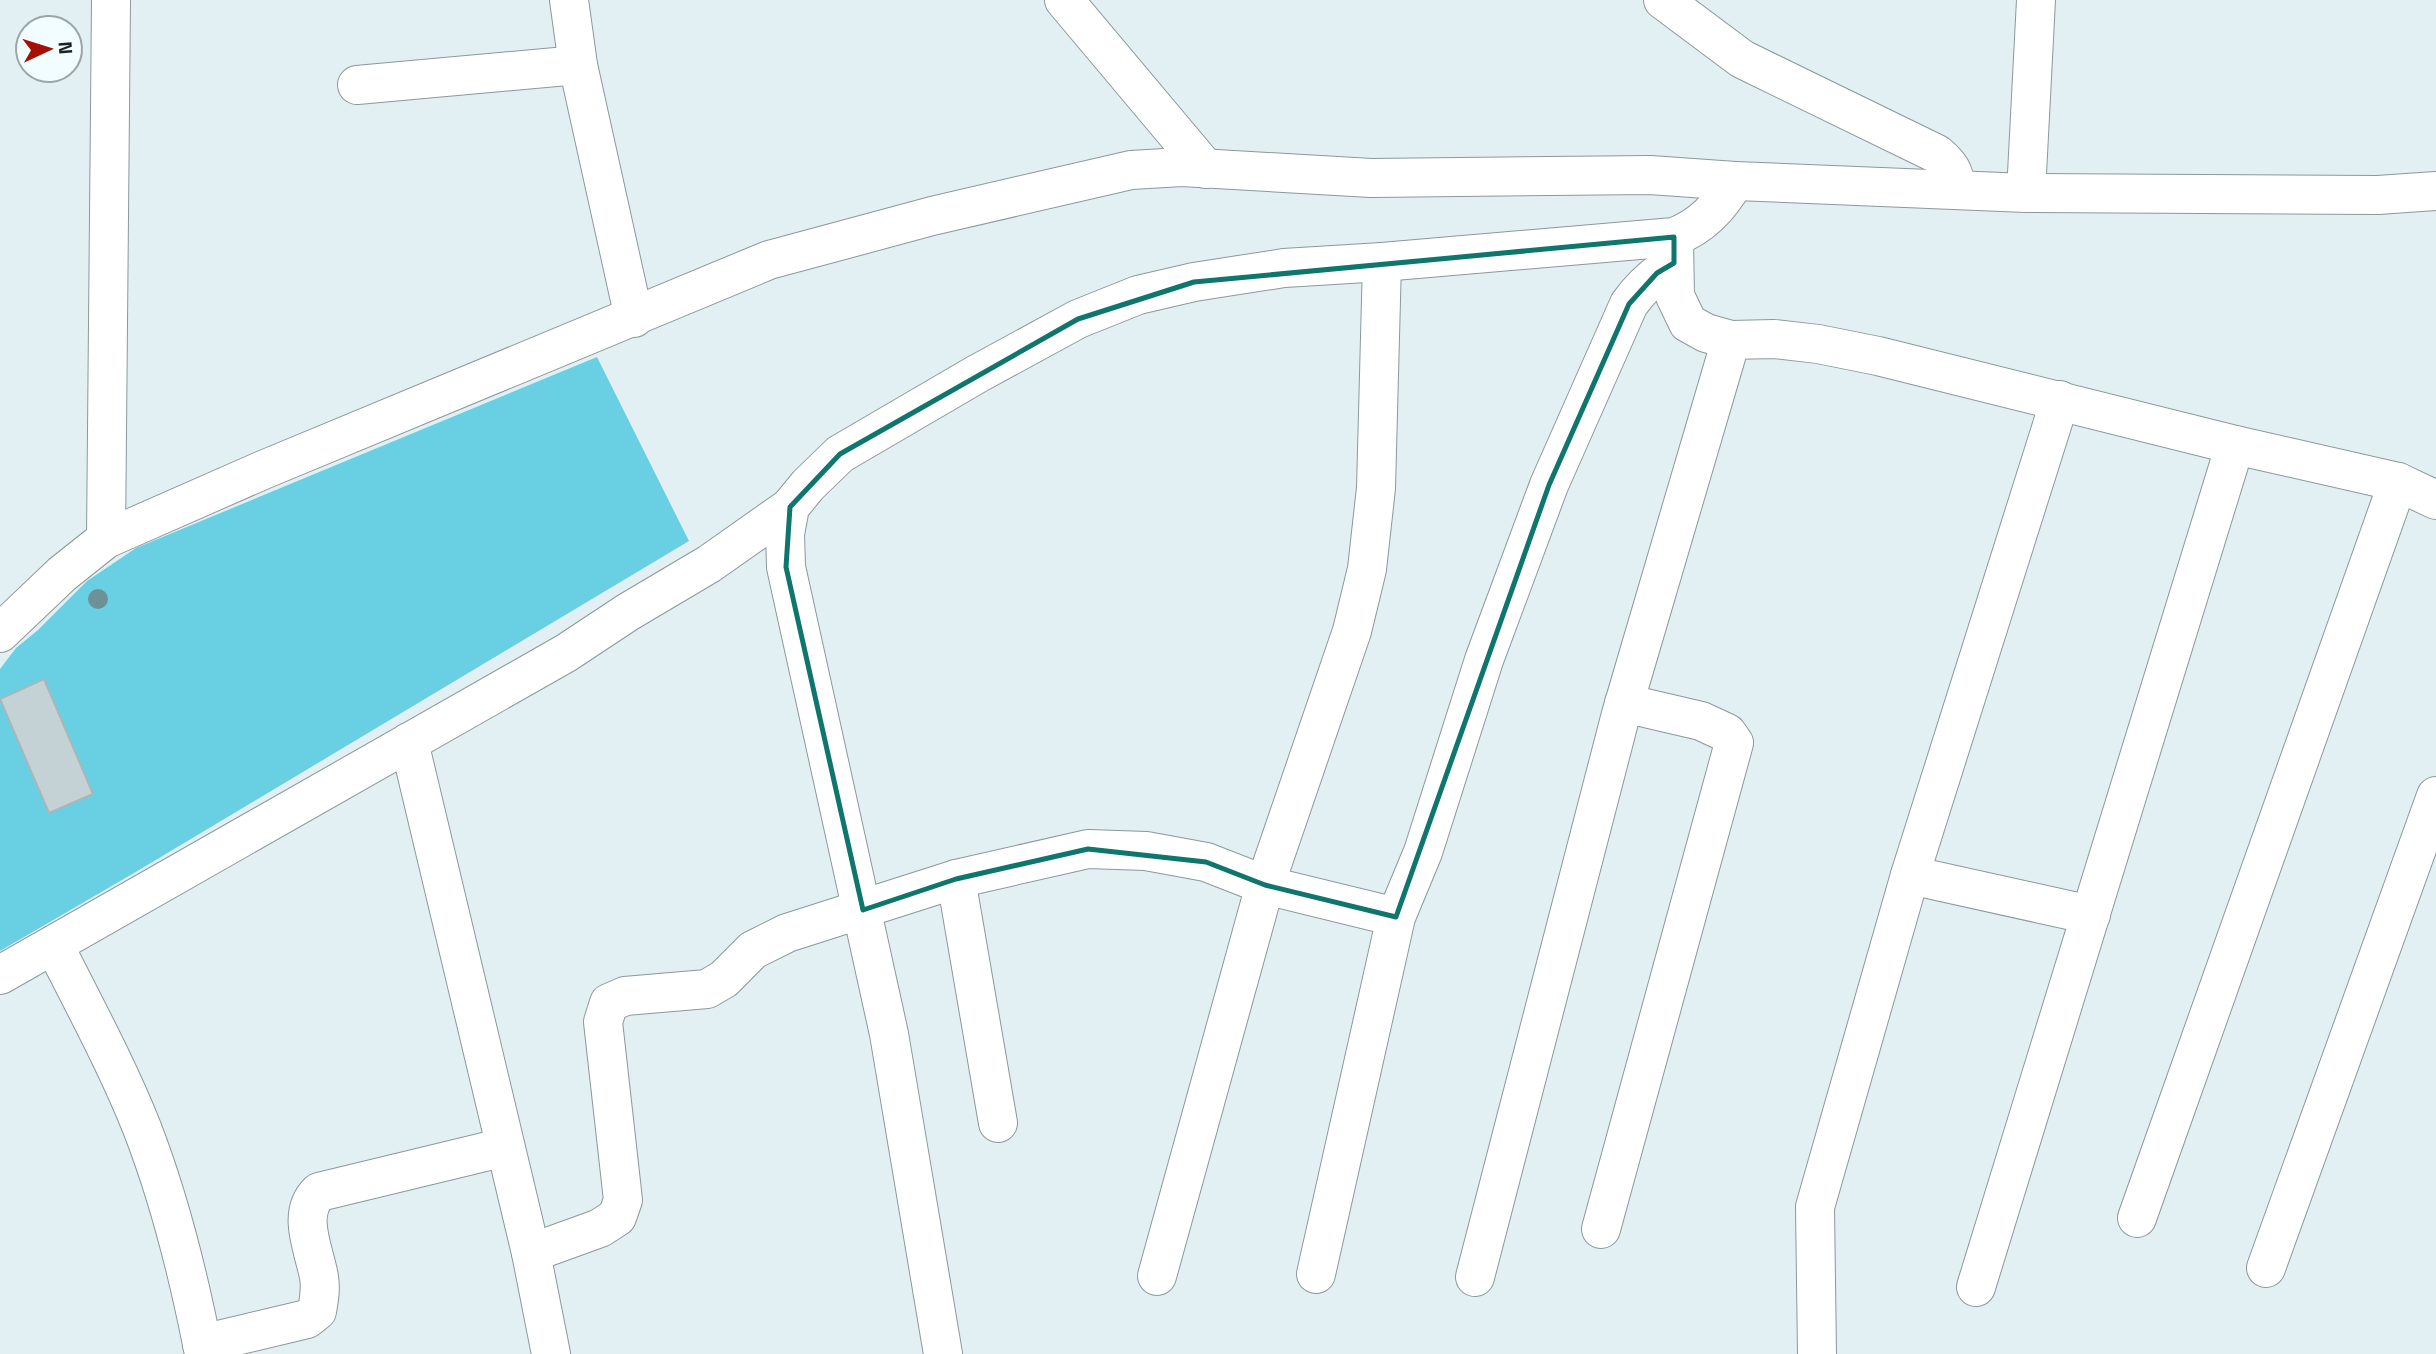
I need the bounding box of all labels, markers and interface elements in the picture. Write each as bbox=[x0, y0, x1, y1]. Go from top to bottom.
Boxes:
north arrow bbox=[14, 14, 84, 84]
text: N bbox=[52, 40, 81, 55]

